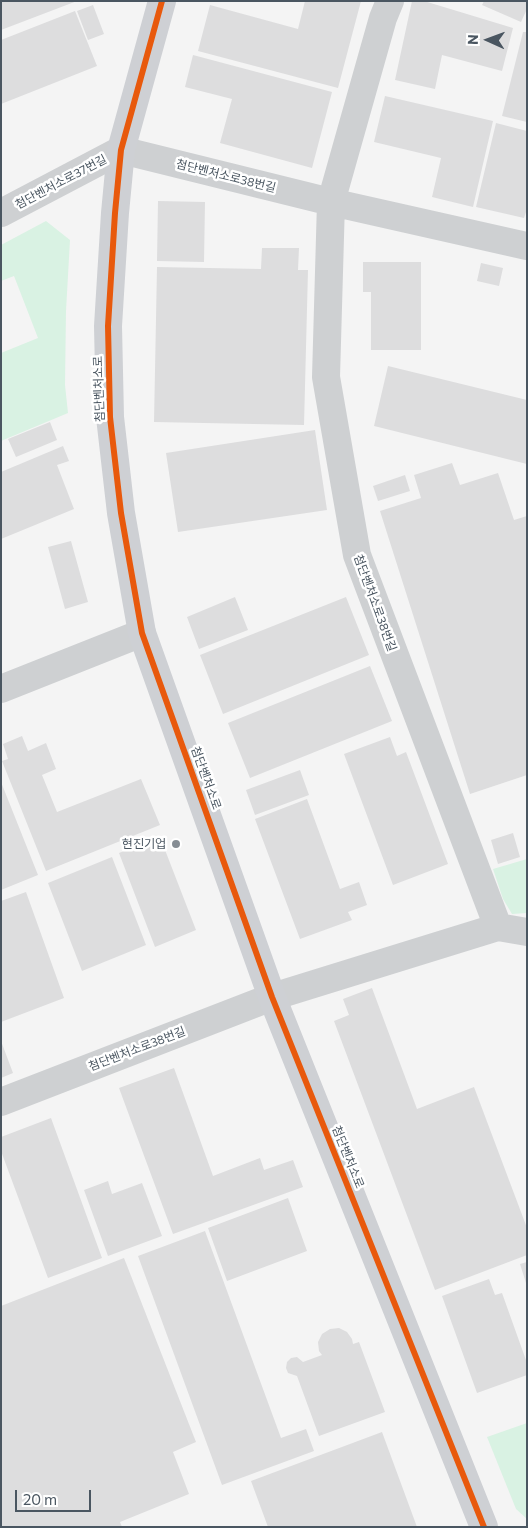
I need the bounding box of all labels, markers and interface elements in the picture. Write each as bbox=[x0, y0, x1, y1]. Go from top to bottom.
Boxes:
north arrow bbox=[463, 15, 513, 65]
text: N bbox=[464, 34, 481, 45]
street label: 첨단벤처소로37번길 bbox=[13, 152, 109, 212]
street label: 첨단벤처소로38번길 bbox=[175, 157, 277, 195]
street label: 첨단벤처소로 bbox=[91, 356, 107, 422]
street label: 첨단벤처소로38번길 bbox=[351, 552, 399, 654]
street label: 첨단벤처소로 bbox=[188, 744, 224, 812]
place label: 현진기업 bbox=[122, 837, 166, 851]
marker: 현진기업 bbox=[170, 838, 182, 850]
street label: 첨단벤처소로38번길 bbox=[87, 1024, 187, 1074]
street label: 첨단벤처소로 bbox=[329, 1124, 367, 1190]
scale bar bbox=[18, 1480, 94, 1512]
text: 20 m bbox=[23, 1490, 57, 1508]

